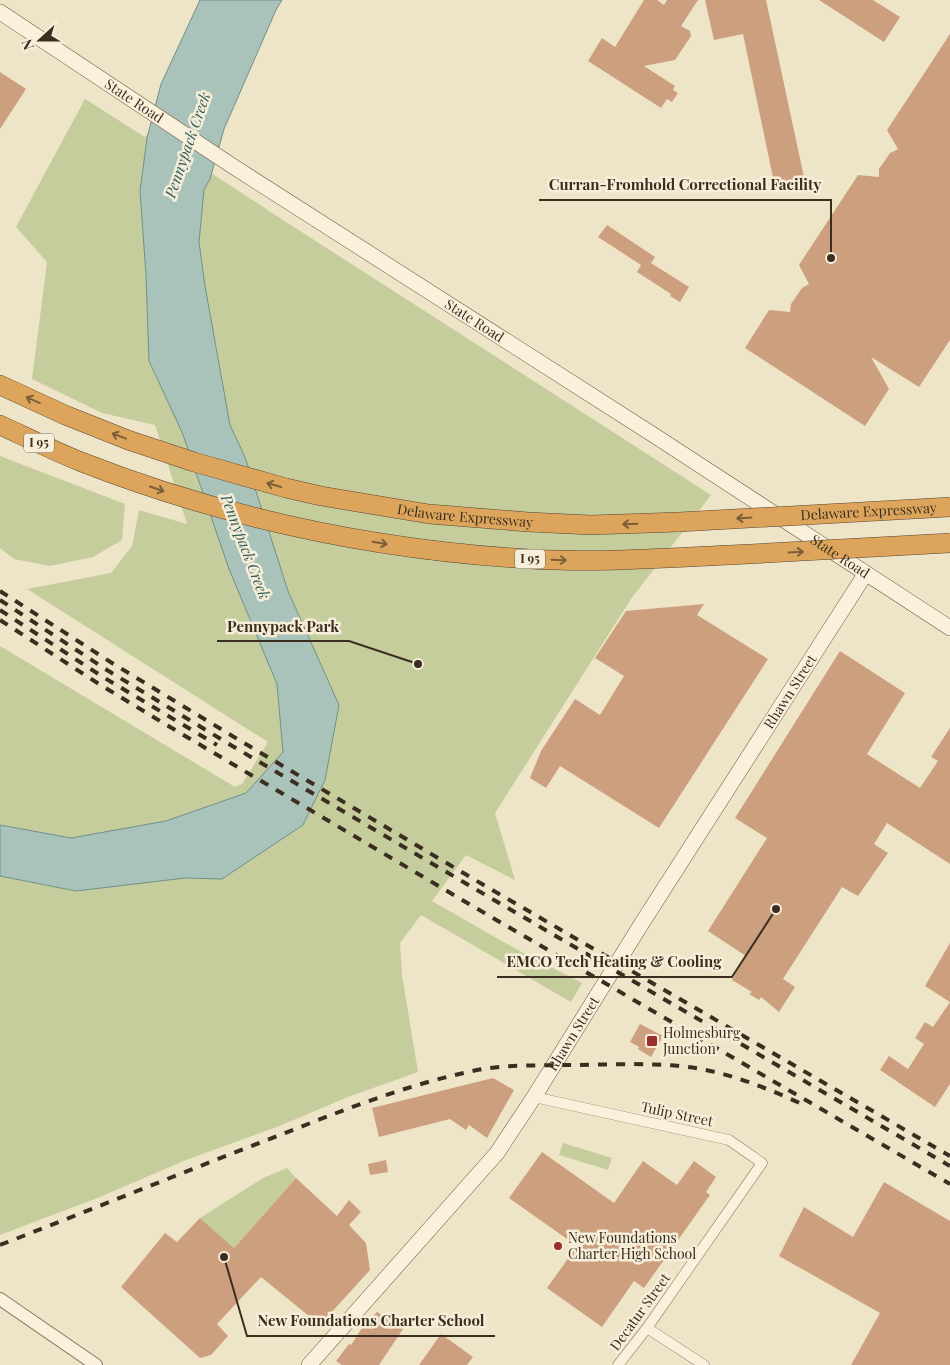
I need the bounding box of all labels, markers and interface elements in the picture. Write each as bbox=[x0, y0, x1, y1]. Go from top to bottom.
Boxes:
north arrow bbox=[15, 15, 65, 65]
text: N bbox=[17, 37, 38, 53]
street label: State Road bbox=[101, 74, 168, 127]
water label: Pennypack Creek bbox=[159, 89, 215, 201]
callout: Curran-Fromhold Correctional Facility bbox=[539, 170, 831, 200]
text: Curran-Fromhold Correctional Facility bbox=[549, 174, 821, 194]
street label: State Road bbox=[441, 294, 508, 346]
one-way arrow bbox=[26, 395, 41, 405]
one-way arrow bbox=[112, 431, 127, 440]
road number: I 95 bbox=[24, 433, 54, 452]
one-way arrow bbox=[266, 479, 282, 489]
one-way arrow bbox=[148, 485, 164, 494]
water label: Pennypack Creek bbox=[216, 491, 275, 602]
street label: Delaware Expressway bbox=[800, 498, 937, 524]
street label: Delaware Expressway bbox=[396, 499, 533, 531]
one-way arrow bbox=[736, 513, 752, 523]
one-way arrow bbox=[622, 519, 638, 529]
street label: State Road bbox=[807, 530, 874, 582]
one-way arrow bbox=[372, 539, 388, 549]
one-way arrow bbox=[788, 547, 804, 556]
road number: I 95 bbox=[515, 550, 545, 568]
one-way arrow bbox=[551, 555, 567, 565]
callout: Pennypack Park bbox=[217, 611, 349, 641]
text: Pennypack Park bbox=[227, 616, 339, 636]
street label: Rhawn Street bbox=[759, 650, 821, 732]
callout: EMCO Tech Heating & Cooling bbox=[497, 947, 732, 977]
text: EMCO Tech Heating & Cooling bbox=[507, 951, 722, 971]
street label: Rhawn Street bbox=[543, 992, 604, 1074]
place label: Holmesburg Junction bbox=[662, 1023, 741, 1058]
marker: Holmesburg Junction bbox=[645, 1034, 659, 1048]
street label: Tulip Street bbox=[639, 1097, 716, 1131]
place label: New Foundations Charter High School bbox=[568, 1228, 696, 1263]
marker: New Foundations Charter High School bbox=[552, 1240, 564, 1252]
street label: Decatur Street bbox=[605, 1268, 675, 1354]
callout: New Foundations Charter School bbox=[247, 1306, 495, 1336]
text: New Foundations Charter School bbox=[257, 1310, 485, 1330]

